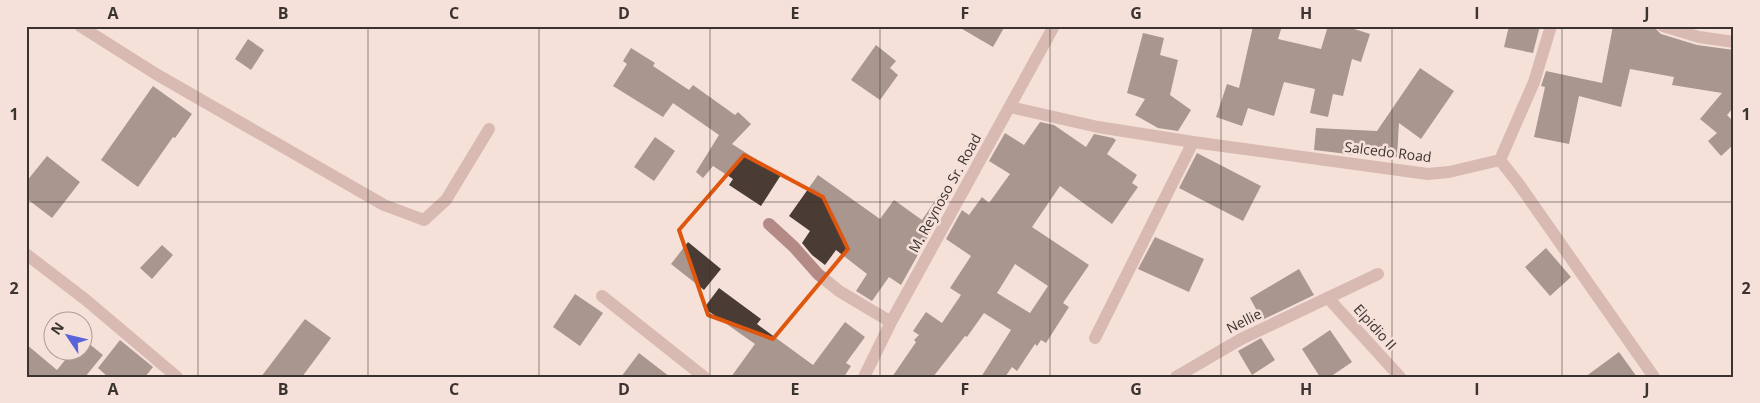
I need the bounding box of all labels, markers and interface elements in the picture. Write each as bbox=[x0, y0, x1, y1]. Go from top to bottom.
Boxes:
text: A bbox=[107, 2, 119, 24]
text: B bbox=[278, 2, 288, 24]
text: C bbox=[449, 2, 459, 24]
text: D bbox=[618, 2, 630, 24]
text: E bbox=[791, 2, 800, 24]
text: F bbox=[961, 2, 969, 24]
text: G bbox=[1130, 2, 1142, 24]
text: H bbox=[1300, 2, 1312, 24]
text: I bbox=[1474, 2, 1480, 24]
text: J bbox=[1642, 2, 1650, 24]
text: 1 bbox=[9, 103, 19, 125]
text: 1 bbox=[1741, 103, 1751, 125]
street label: M. Reynoso Sr. Road bbox=[904, 130, 985, 256]
street label: Salcedo Road bbox=[1343, 137, 1433, 166]
text: 2 bbox=[9, 277, 19, 299]
text: 2 bbox=[1741, 277, 1751, 299]
street label: Elpidio II bbox=[1350, 300, 1401, 354]
street label: Nellie bbox=[1223, 304, 1265, 337]
north arrow bbox=[42, 310, 92, 360]
text: N bbox=[46, 318, 68, 338]
text: A bbox=[107, 378, 119, 400]
text: B bbox=[278, 378, 288, 400]
text: C bbox=[449, 378, 459, 400]
text: D bbox=[618, 378, 630, 400]
text: E bbox=[791, 378, 800, 400]
text: F bbox=[961, 378, 969, 400]
text: G bbox=[1130, 378, 1142, 400]
text: H bbox=[1300, 378, 1312, 400]
text: I bbox=[1474, 378, 1480, 400]
text: J bbox=[1642, 378, 1650, 400]

